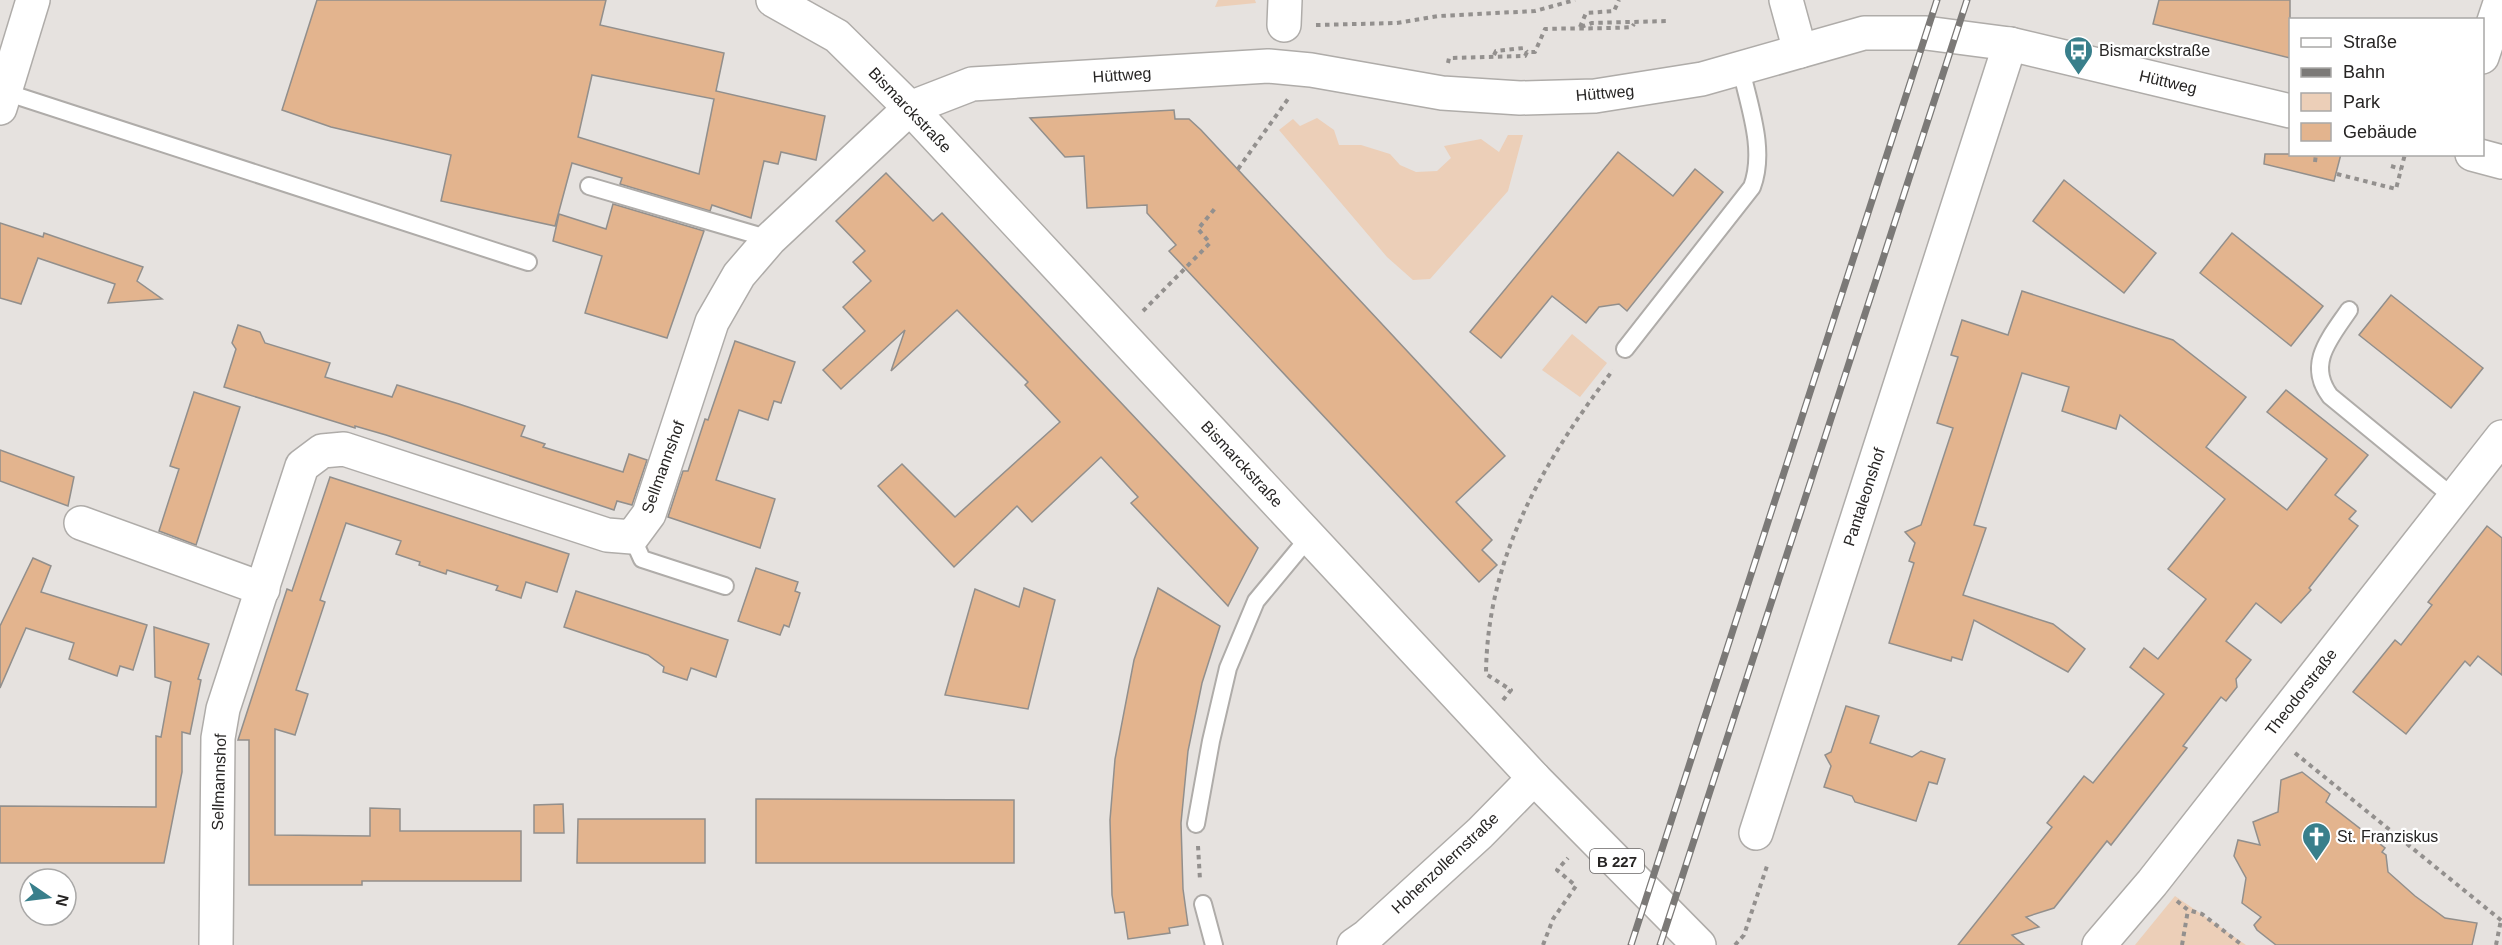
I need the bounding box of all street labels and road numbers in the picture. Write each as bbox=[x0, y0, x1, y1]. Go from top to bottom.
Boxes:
street label: Bismarckstraße bbox=[865, 64, 955, 156]
street label: Hüttweg bbox=[1092, 64, 1152, 86]
street label: Hüttweg bbox=[2137, 67, 2199, 97]
street label: Hüttweg bbox=[1575, 82, 1635, 104]
street label: Sellmannshof bbox=[638, 418, 688, 515]
street label: Bismarckstraße bbox=[1198, 418, 1286, 511]
street label: Pantaleonshof bbox=[1840, 445, 1888, 548]
street label: Theodorstraße bbox=[2262, 645, 2340, 739]
street label: Sellmannshof bbox=[209, 733, 229, 831]
street label: Hohenzollernstraße bbox=[1388, 809, 1502, 917]
road number: B 227 bbox=[1590, 849, 1644, 873]

